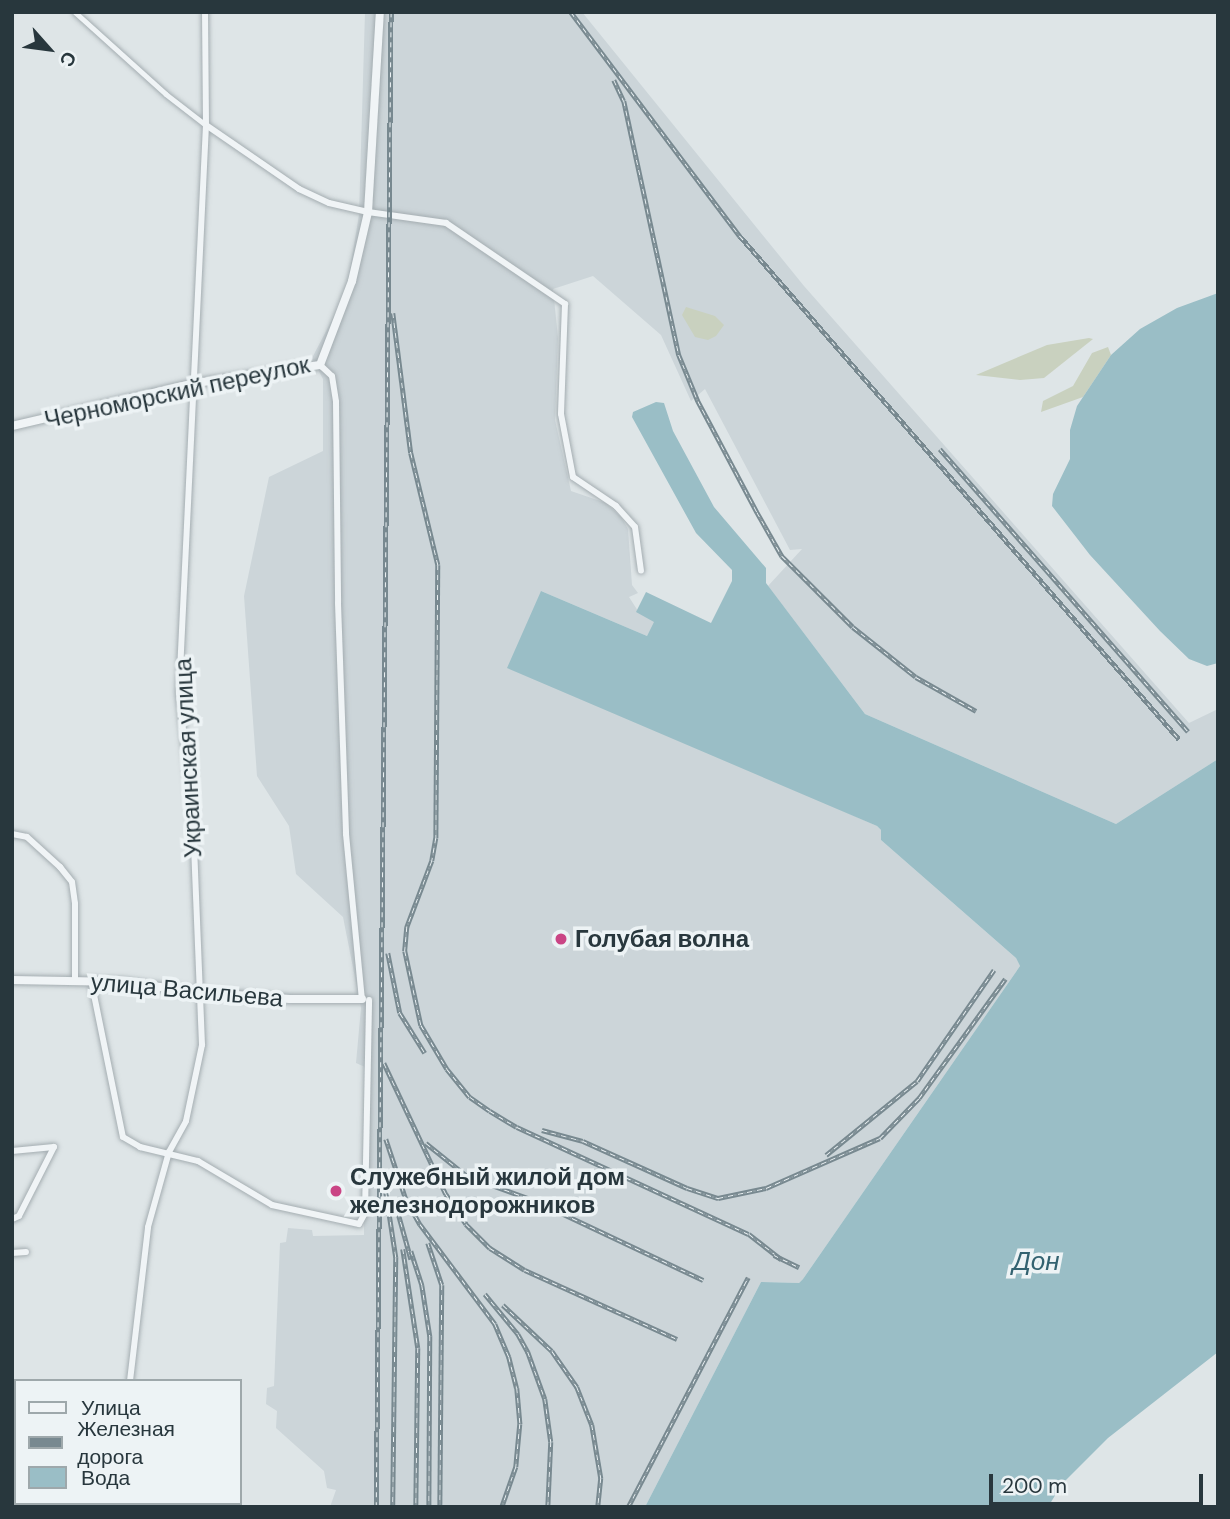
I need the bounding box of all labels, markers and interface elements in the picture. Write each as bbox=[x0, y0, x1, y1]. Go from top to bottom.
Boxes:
north arrow bbox=[14, 14, 84, 84]
text: С bbox=[54, 47, 82, 71]
street label: Черноморский переулок bbox=[42, 350, 312, 434]
street label: Украинская улица bbox=[168, 658, 208, 858]
place label: Голубая волна bbox=[575, 925, 749, 953]
marker: Голубая волна bbox=[553, 931, 569, 947]
street label: улица Васильева bbox=[90, 967, 284, 1013]
place label: Служебный жилой дом железнодорожников bbox=[350, 1163, 625, 1219]
marker: Служебный жилой дом железнодорожников bbox=[328, 1183, 344, 1199]
water label: Дон bbox=[1012, 1246, 1060, 1278]
legend bbox=[14, 1379, 242, 1505]
text: Улица bbox=[81, 1394, 141, 1422]
text: Железная дорога bbox=[77, 1415, 175, 1471]
scale bar bbox=[992, 1460, 1206, 1504]
text: Вода bbox=[81, 1464, 130, 1492]
text: 200 m bbox=[1002, 1472, 1067, 1500]

